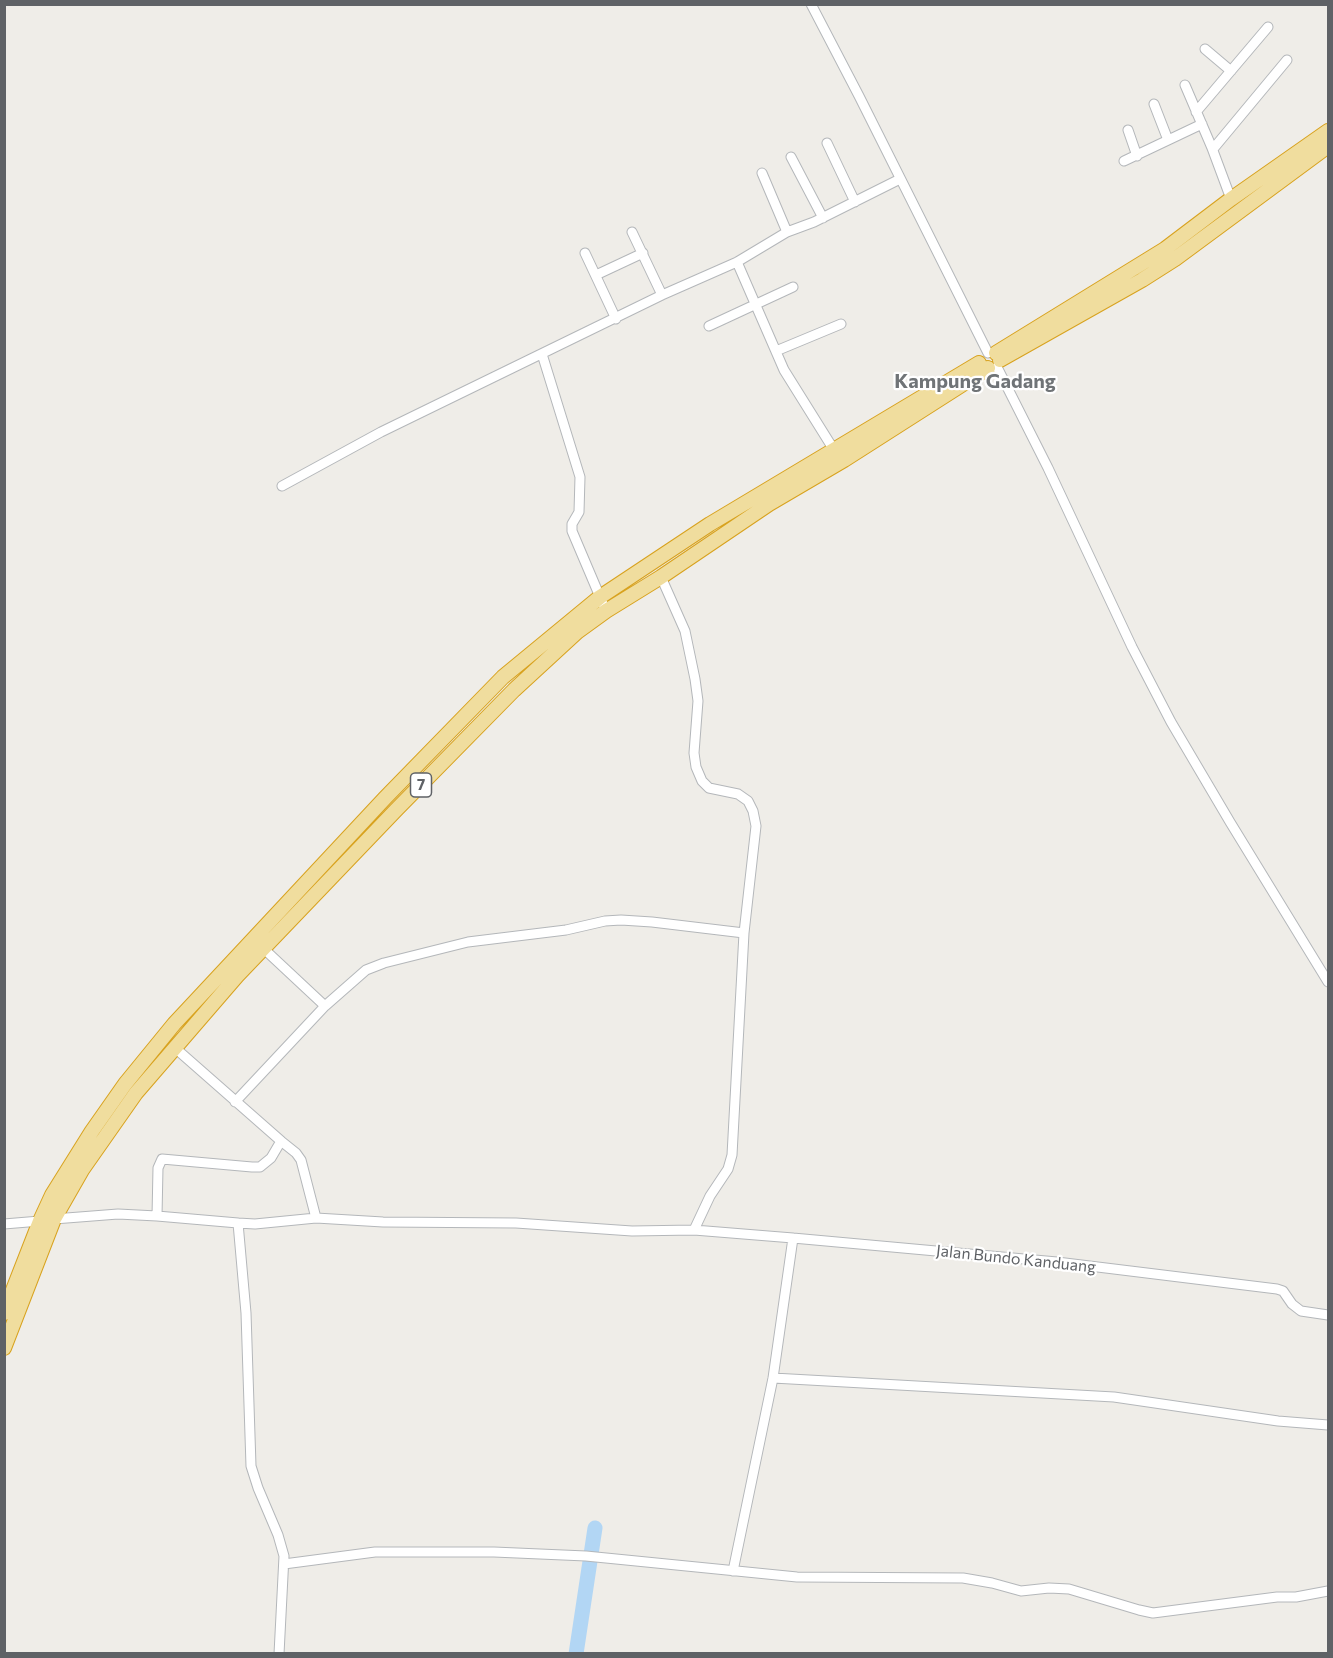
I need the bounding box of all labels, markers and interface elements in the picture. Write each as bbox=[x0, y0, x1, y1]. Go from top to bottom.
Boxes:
district label: Kampung Gadang bbox=[894, 369, 1056, 393]
road number: 7 bbox=[410, 773, 432, 797]
street label: Jalan Bundo Kanduang bbox=[935, 1241, 1097, 1277]

